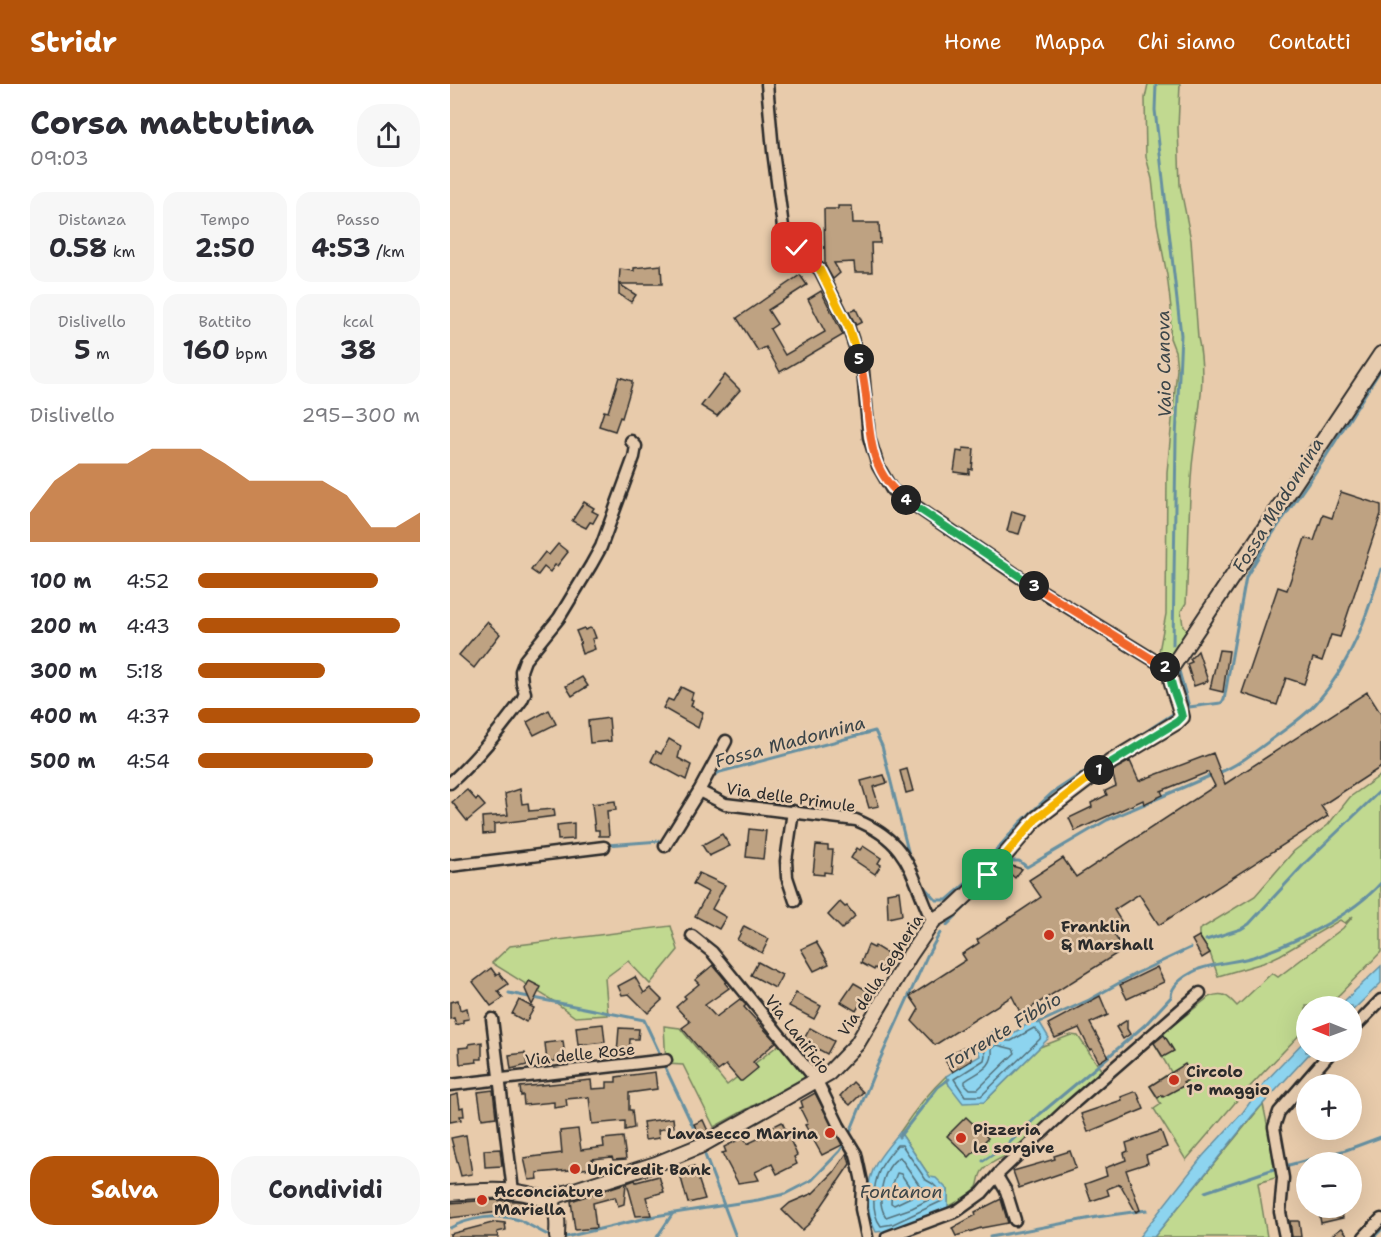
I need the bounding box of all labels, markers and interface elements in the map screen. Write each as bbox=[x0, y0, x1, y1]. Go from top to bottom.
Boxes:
text: Stridr bbox=[30, 23, 117, 61]
text: Home bbox=[944, 28, 1002, 56]
text: Mappa bbox=[1035, 28, 1105, 56]
text: Chi siamo bbox=[1138, 28, 1235, 56]
text: Contatti bbox=[1268, 28, 1351, 56]
text: Corsa mattutina bbox=[30, 100, 314, 145]
button: share bbox=[357, 104, 420, 167]
text: 09:03 bbox=[30, 145, 89, 171]
text: Distanza bbox=[58, 209, 126, 230]
text: Tempo bbox=[200, 209, 250, 230]
text: Passo bbox=[336, 209, 380, 230]
pin bbox=[771, 222, 822, 273]
text: 0.58 bbox=[49, 230, 107, 265]
text: 2:50 bbox=[195, 230, 255, 265]
text: 4:53 bbox=[311, 230, 371, 265]
icon: check bbox=[780, 231, 813, 264]
text: km bbox=[107, 241, 135, 262]
text: /km bbox=[371, 241, 405, 262]
water label: Vaio Canova bbox=[1151, 310, 1177, 418]
text: Dislivello bbox=[58, 311, 126, 332]
text: Battito bbox=[199, 311, 251, 332]
text: kcal bbox=[342, 311, 374, 332]
text: 5 bbox=[74, 332, 91, 367]
text: 160 bbox=[182, 332, 230, 367]
text: 38 bbox=[340, 332, 376, 367]
text: m bbox=[91, 343, 110, 364]
text: bpm bbox=[230, 343, 268, 364]
pin: 5 bbox=[844, 344, 874, 374]
text: 5 bbox=[854, 348, 864, 369]
text: Dislivello bbox=[30, 402, 115, 428]
text: 295–300 m bbox=[302, 402, 420, 428]
water label: Fossa Madonnina bbox=[1227, 433, 1329, 577]
pin: 4 bbox=[891, 485, 921, 515]
text: 4 bbox=[900, 489, 912, 510]
text: 100 m bbox=[30, 568, 92, 594]
text: 4:52 bbox=[126, 568, 169, 594]
pin: 3 bbox=[1019, 571, 1049, 601]
text: 3 bbox=[1028, 575, 1040, 596]
text: 200 m bbox=[30, 613, 97, 639]
text: 4:43 bbox=[126, 613, 170, 639]
pin: 2 bbox=[1150, 652, 1180, 682]
text: 2 bbox=[1159, 656, 1171, 677]
text: 300 m bbox=[30, 658, 97, 684]
text: 5:18 bbox=[126, 658, 164, 684]
text: 400 m bbox=[30, 703, 97, 729]
text: 4:37 bbox=[126, 703, 170, 729]
water label: Fossa Madonnina bbox=[712, 710, 868, 774]
text: 500 m bbox=[30, 748, 96, 774]
text: 4:54 bbox=[126, 748, 170, 774]
pin: 1 bbox=[1084, 755, 1114, 785]
text: 1 bbox=[1095, 759, 1103, 780]
street label: Via delle Primule bbox=[725, 778, 857, 817]
pin bbox=[962, 849, 1013, 900]
icon: arrive bbox=[971, 858, 1004, 891]
street label: Via della Segheria bbox=[833, 910, 928, 1040]
place label: Franklin & Marshall bbox=[1061, 916, 1154, 955]
marker: Franklin & Marshall bbox=[1042, 928, 1056, 942]
water label: Torrente Fibbio bbox=[940, 987, 1066, 1075]
street label: Via Lanificio bbox=[760, 990, 835, 1078]
north arrow bbox=[1296, 996, 1362, 1062]
map controls bbox=[1296, 996, 1362, 1218]
street label: Via delle Rose bbox=[524, 1038, 636, 1071]
place label: Circolo 1° maggio bbox=[1186, 1061, 1270, 1100]
marker: Circolo 1° maggio bbox=[1167, 1073, 1181, 1087]
button: + bbox=[1296, 1074, 1362, 1140]
place label: Pizzeria le sorgive bbox=[973, 1119, 1055, 1158]
place label: Lavasecco Marina bbox=[667, 1123, 818, 1144]
marker: Lavasecco Marina bbox=[823, 1126, 837, 1140]
marker: Pizzeria le sorgive bbox=[954, 1131, 968, 1145]
button: − bbox=[1296, 1152, 1362, 1218]
button: Salva bbox=[30, 1156, 219, 1225]
button: Condividi bbox=[231, 1156, 420, 1225]
place label: UniCredit Bank bbox=[587, 1159, 711, 1180]
marker: UniCredit Bank bbox=[568, 1162, 582, 1176]
water label: Fontanon bbox=[860, 1180, 942, 1204]
place label: Acconciature Mariella bbox=[494, 1181, 604, 1220]
marker: Acconciature Mariella bbox=[475, 1193, 489, 1207]

